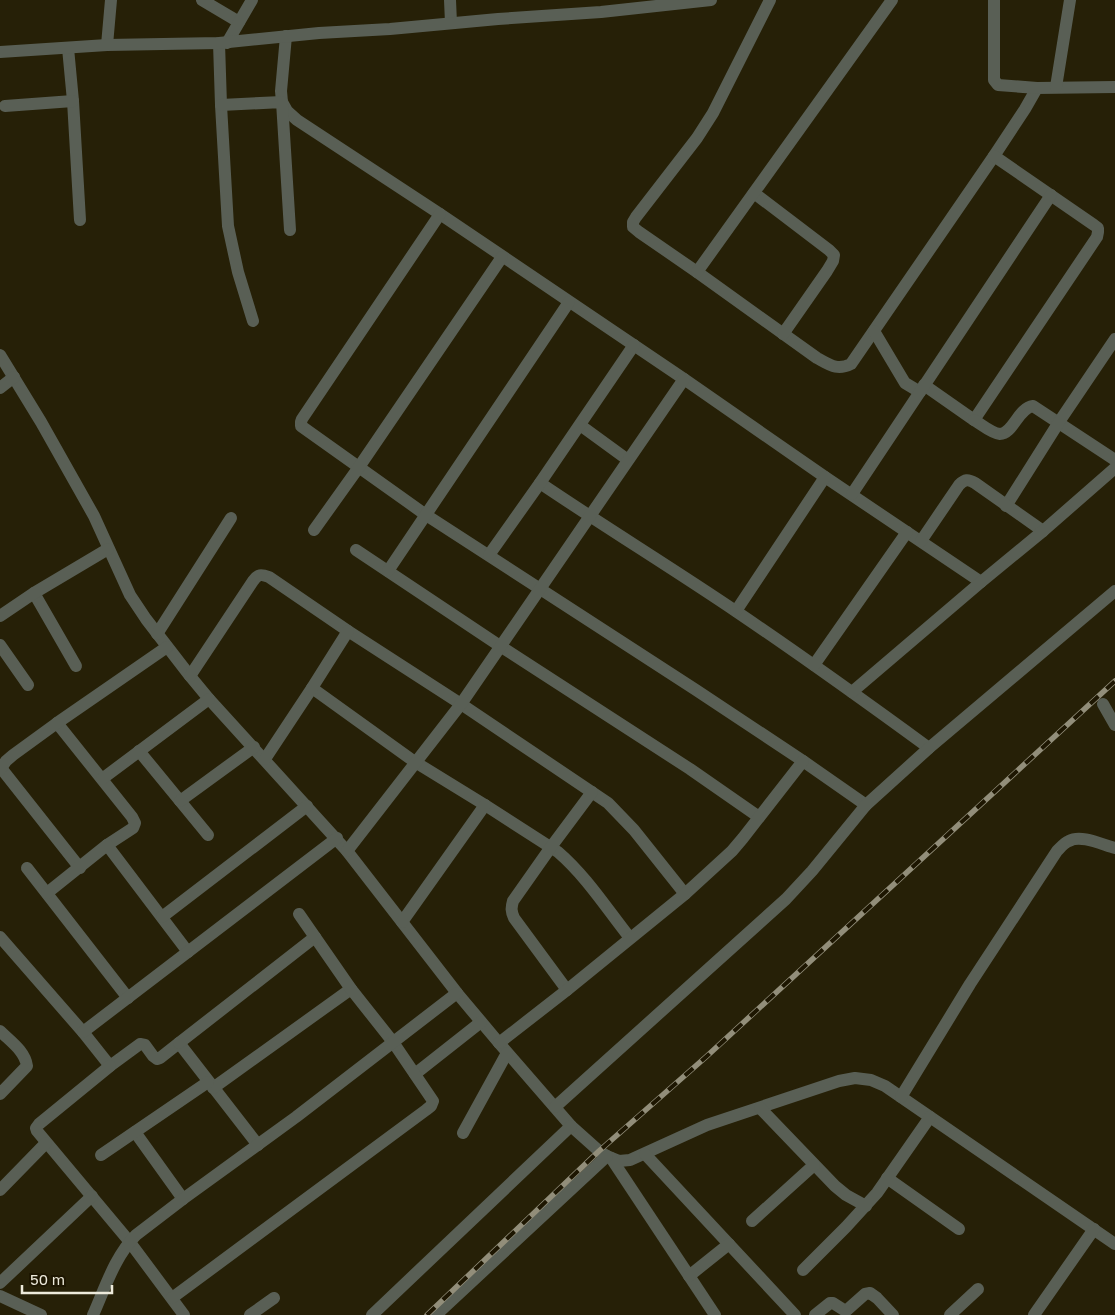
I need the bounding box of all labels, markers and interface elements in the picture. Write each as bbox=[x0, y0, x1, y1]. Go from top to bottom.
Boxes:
scale bar bbox=[22, 1262, 112, 1294]
text: 50 m bbox=[30, 1270, 65, 1288]

